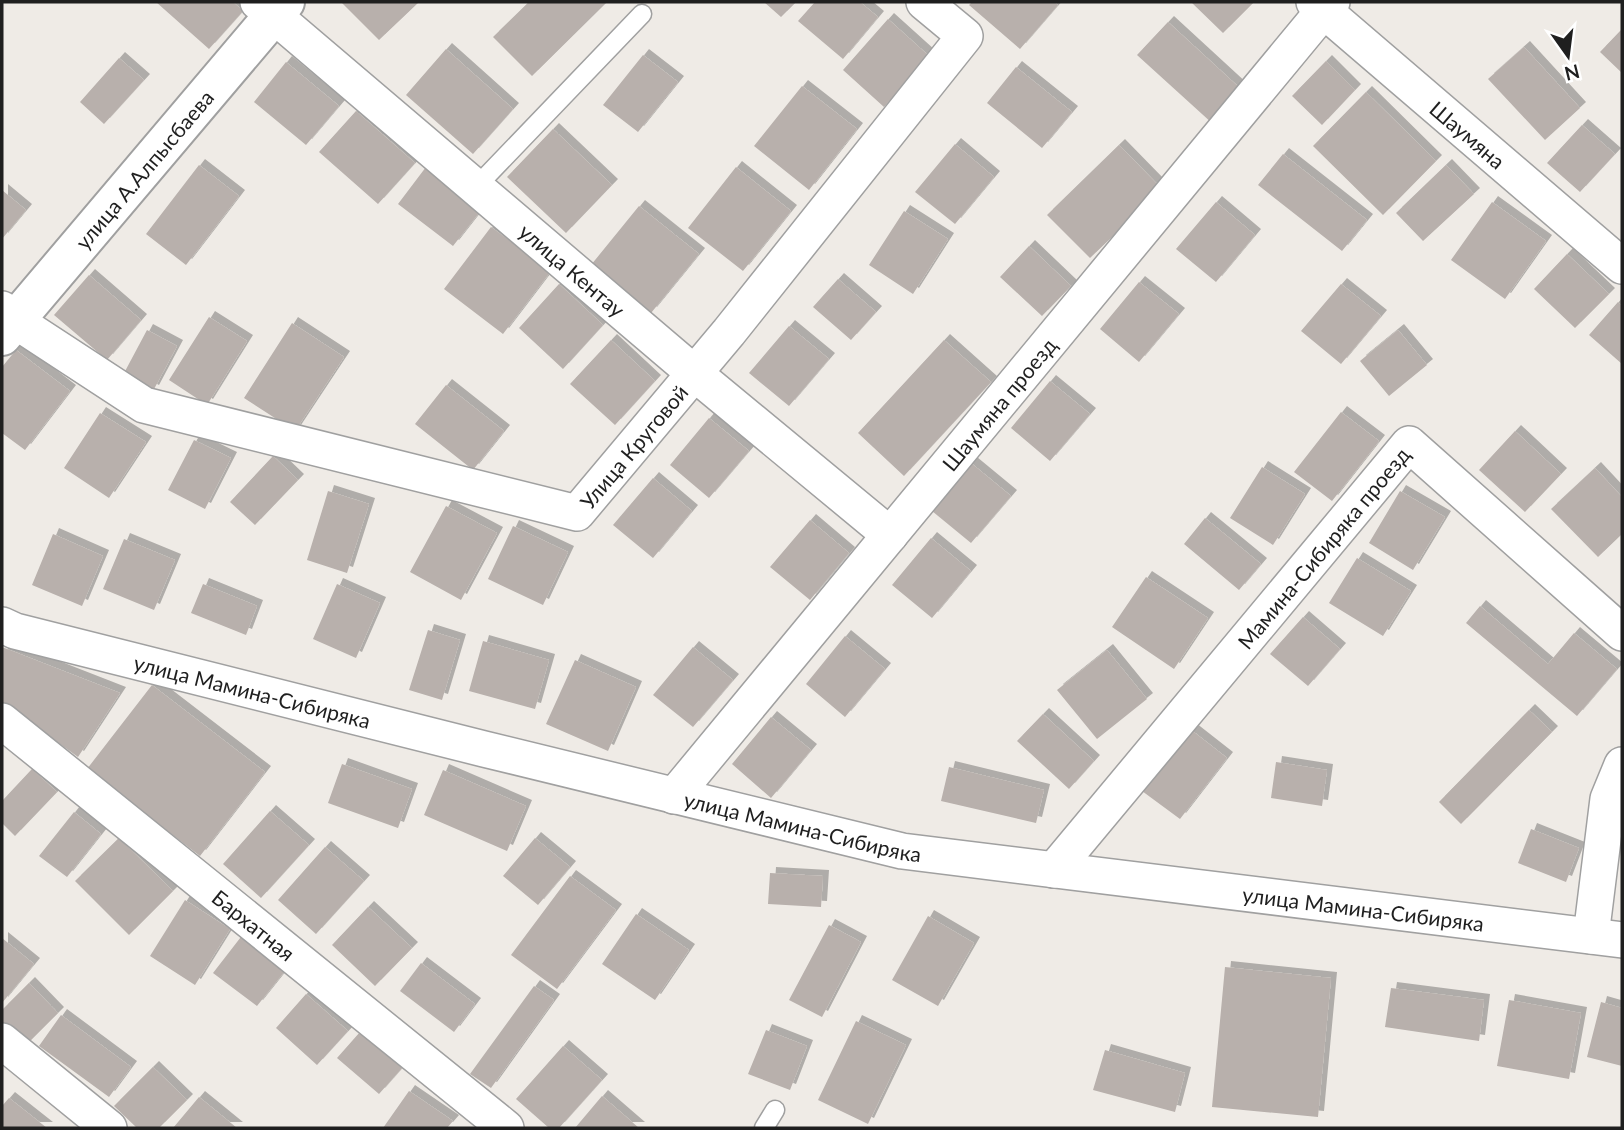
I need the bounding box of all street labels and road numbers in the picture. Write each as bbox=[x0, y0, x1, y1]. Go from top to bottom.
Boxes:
street label: улица А.Алпысбаева bbox=[69, 84, 218, 253]
street label: Шаумяна bbox=[1426, 95, 1511, 173]
street label: улица Кентау bbox=[515, 218, 630, 322]
street label: Шаумяна проезд bbox=[936, 332, 1061, 475]
street label: Улица Круговой bbox=[574, 379, 692, 513]
street label: Мамина-Сибиряка проезд bbox=[1232, 441, 1414, 653]
street label: улица Мамина-Сибиряка bbox=[131, 649, 373, 732]
street label: улица Мамина-Сибиряка bbox=[682, 786, 923, 866]
street label: улица Мамина-Сибиряка bbox=[1241, 881, 1486, 935]
street label: Бархатная bbox=[208, 884, 300, 965]

